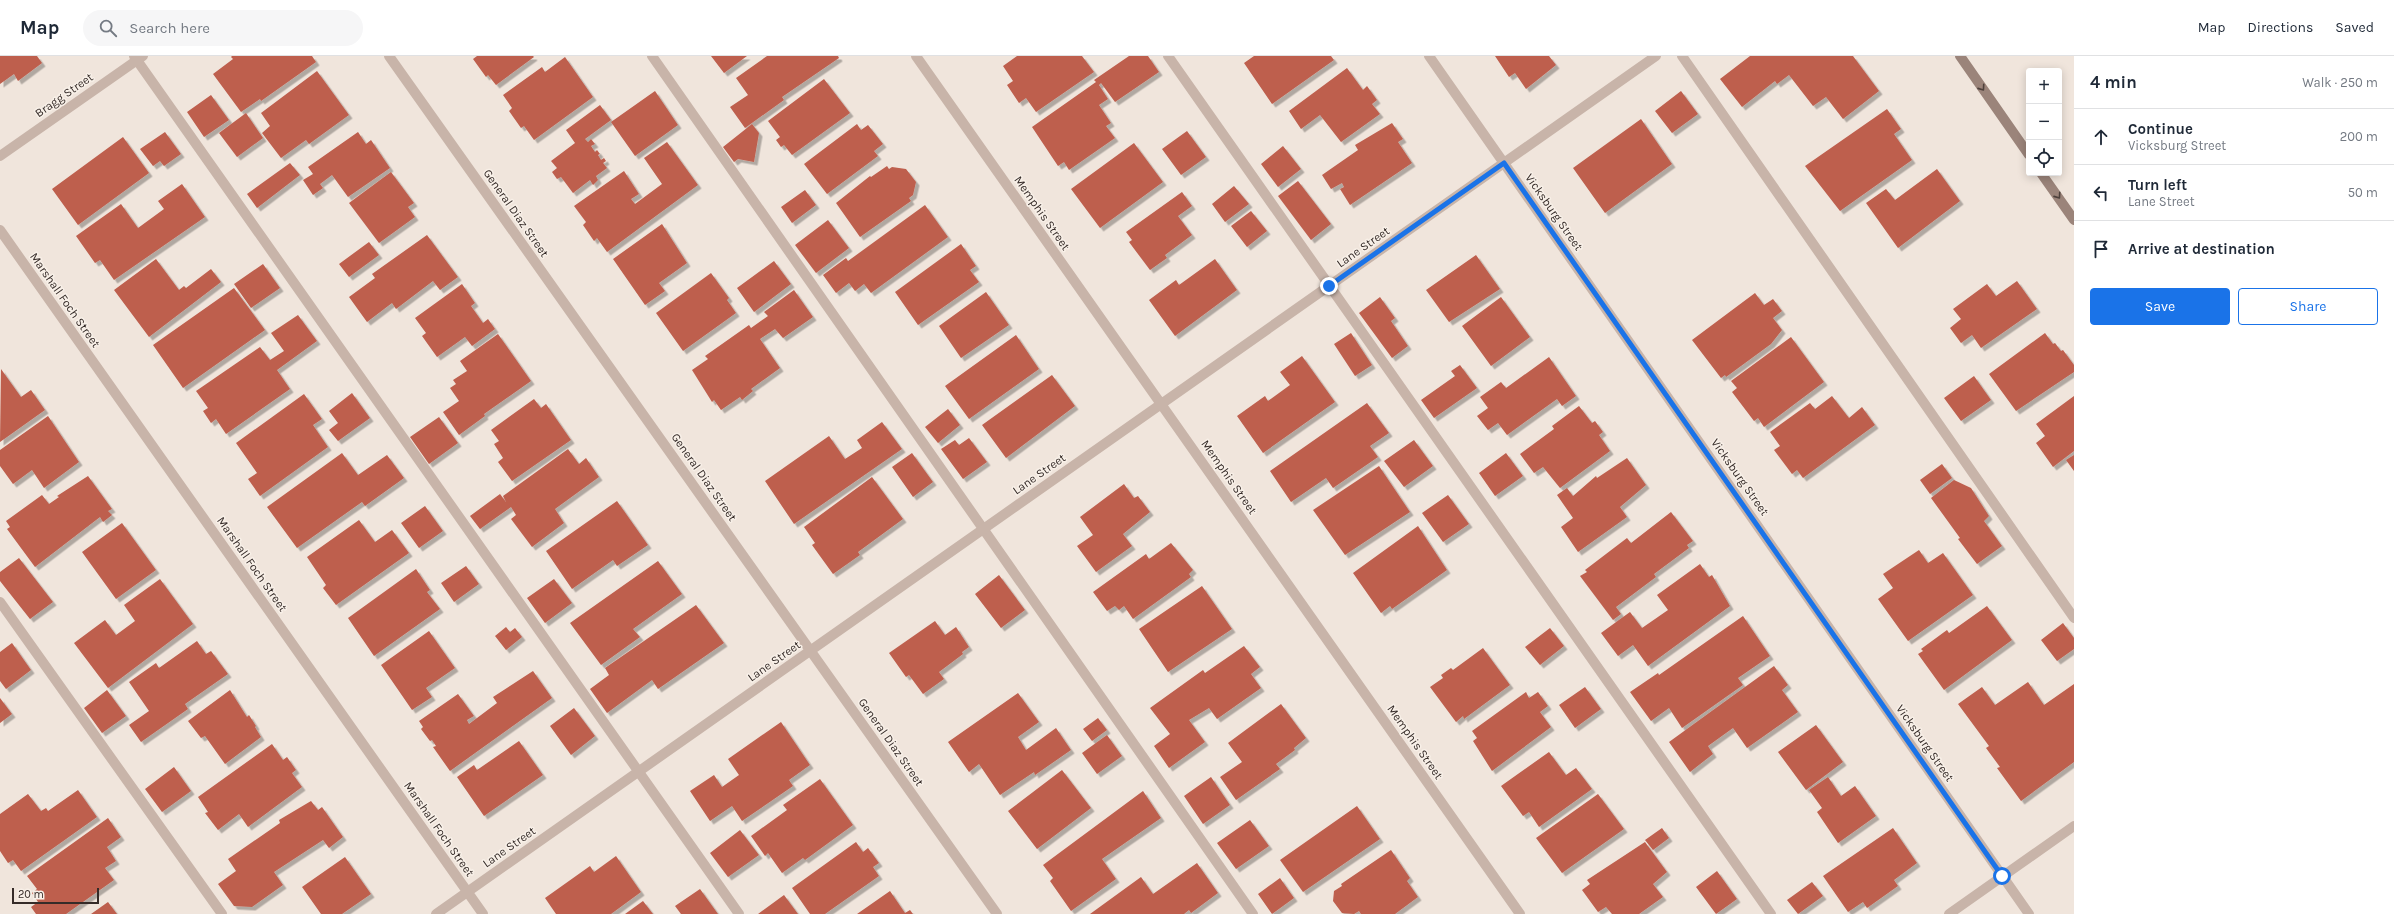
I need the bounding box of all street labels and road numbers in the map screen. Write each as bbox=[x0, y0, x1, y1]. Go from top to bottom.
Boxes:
street label: Bragg Street bbox=[32, 70, 96, 120]
street label: General Diaz Street bbox=[480, 166, 552, 260]
street label: Vicksburg Street bbox=[1522, 171, 1586, 254]
street label: Memphis Street bbox=[1011, 173, 1073, 253]
street label: Lane Street bbox=[1334, 223, 1393, 270]
street label: Marshall Foch Street bbox=[27, 250, 103, 351]
street label: General Diaz Street bbox=[668, 430, 740, 524]
street label: Vicksburg Street bbox=[1708, 436, 1772, 519]
street label: Memphis Street bbox=[1198, 437, 1260, 517]
street label: Lane Street bbox=[1010, 450, 1069, 497]
street label: Marshall Foch Street bbox=[214, 514, 290, 615]
street label: Lane Street bbox=[745, 637, 804, 684]
street label: General Diaz Street bbox=[855, 695, 927, 789]
street label: Memphis Street bbox=[1384, 702, 1446, 782]
street label: Vicksburg Street bbox=[1893, 702, 1957, 785]
street label: Marshall Foch Street bbox=[401, 779, 477, 880]
street label: Lane Street bbox=[480, 823, 539, 870]

